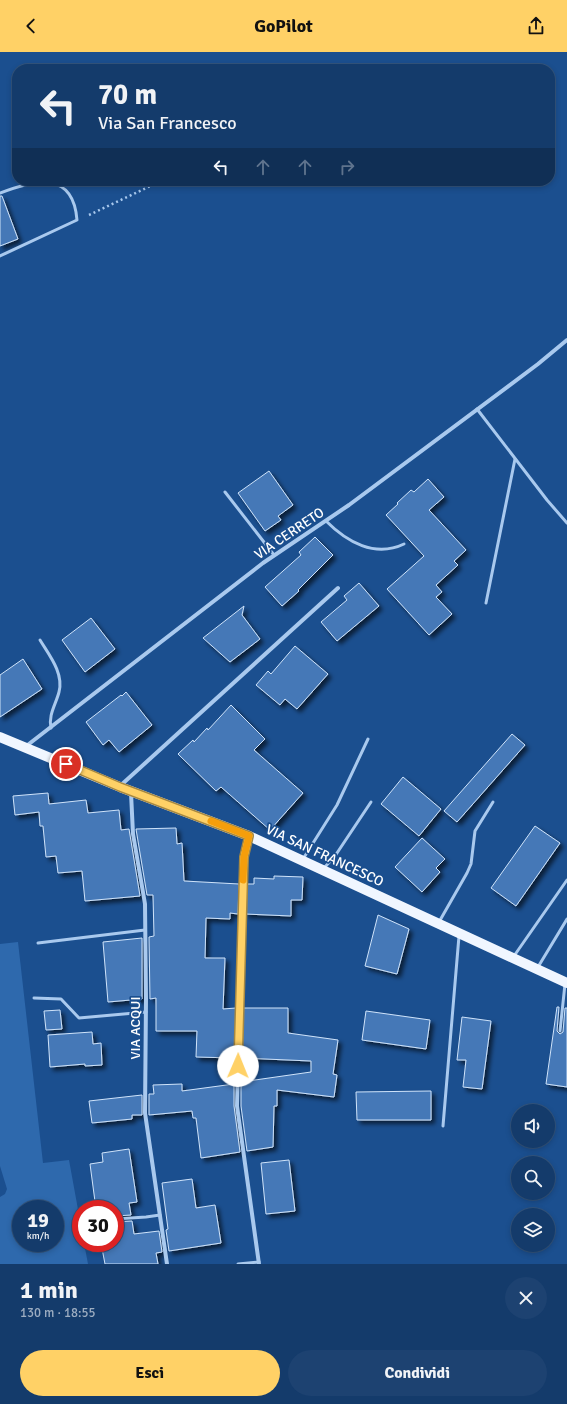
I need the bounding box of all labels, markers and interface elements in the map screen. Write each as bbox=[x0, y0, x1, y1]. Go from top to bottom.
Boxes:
icon: back bbox=[20, 15, 42, 37]
text: GoPilot bbox=[254, 15, 313, 37]
icon: share bbox=[525, 15, 547, 37]
text: 70 m bbox=[98, 78, 157, 112]
icon: left bbox=[32, 80, 84, 132]
text: Via San Francesco bbox=[98, 112, 237, 134]
icon: left bbox=[210, 156, 232, 178]
icon: ahead bbox=[252, 156, 274, 178]
icon: ahead bbox=[294, 156, 316, 178]
icon: right bbox=[336, 156, 358, 178]
street label: VIA CERRETO bbox=[251, 504, 327, 563]
pin bbox=[49, 747, 83, 781]
icon: arrive bbox=[55, 753, 77, 775]
street label: VIA SAN FRANCESCO bbox=[263, 821, 386, 890]
street label: VIA ACQUI bbox=[127, 996, 144, 1060]
position arrow bbox=[217, 1045, 259, 1087]
map controls bbox=[511, 1104, 555, 1252]
button: sound bbox=[511, 1104, 555, 1148]
button: search bbox=[511, 1156, 555, 1200]
speed limit sign: 30 bbox=[72, 1200, 124, 1252]
text: 19 bbox=[27, 1208, 49, 1233]
button: layers bbox=[511, 1208, 555, 1252]
text: km/h bbox=[27, 1230, 49, 1242]
text: 1 min bbox=[20, 1275, 78, 1305]
button: close bbox=[505, 1277, 547, 1319]
text: 130 m · 18:55 bbox=[20, 1305, 96, 1321]
button: Esci bbox=[20, 1350, 280, 1396]
button: Condividi bbox=[288, 1350, 547, 1396]

